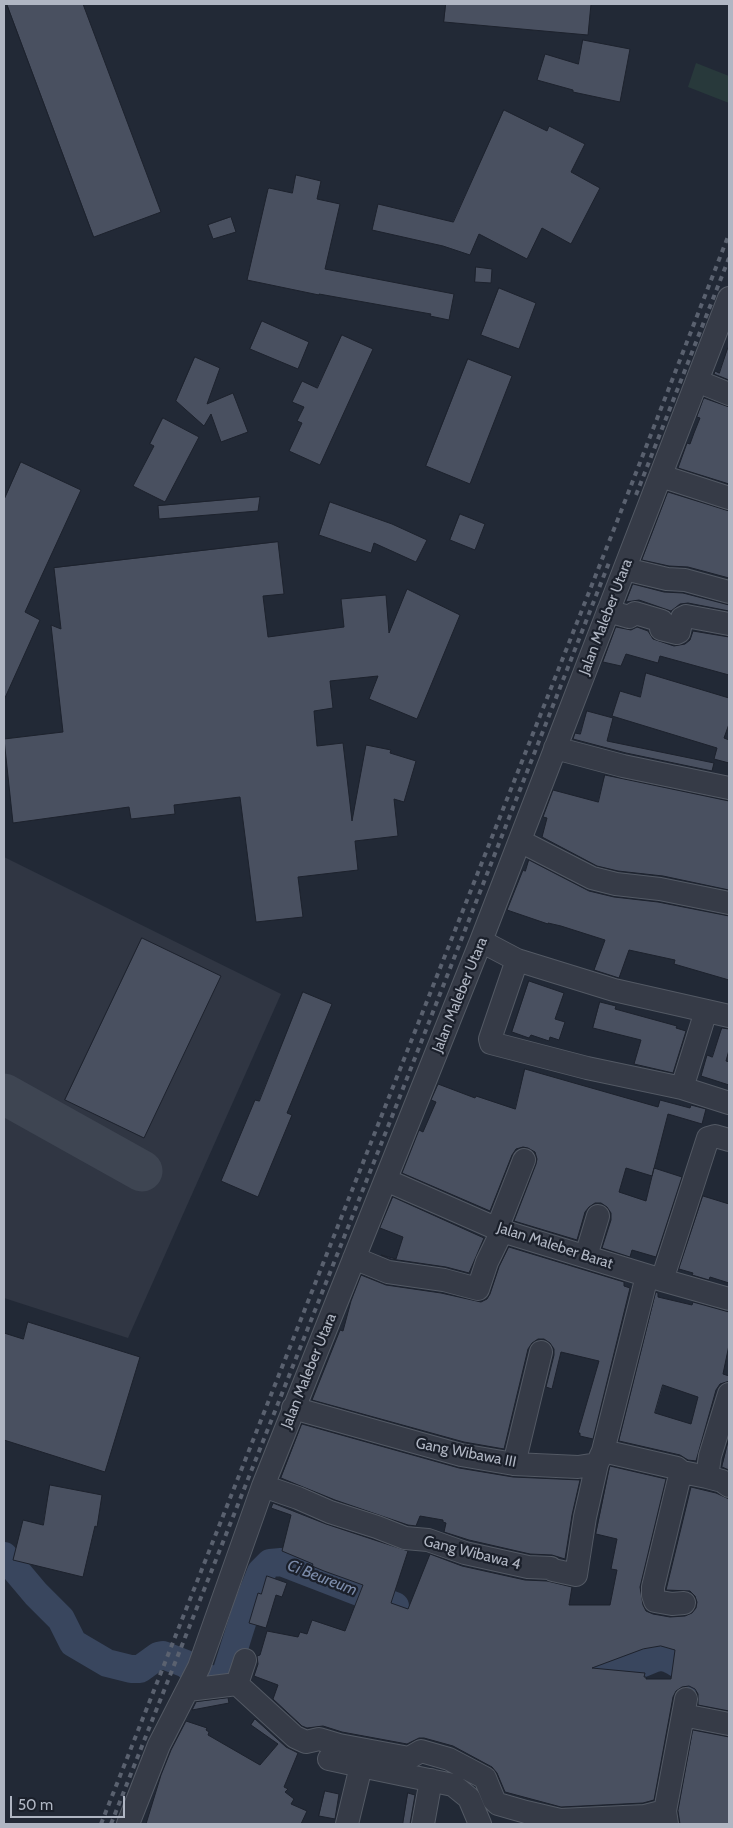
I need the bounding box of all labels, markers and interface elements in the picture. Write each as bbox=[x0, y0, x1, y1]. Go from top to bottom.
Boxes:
street label: Jalan Maleber Utara bbox=[576, 556, 636, 678]
street label: Jalan Maleber Utara bbox=[429, 935, 491, 1055]
street label: Jalan Maleber Barat bbox=[495, 1219, 615, 1273]
street label: Jalan Maleber Utara bbox=[278, 1311, 340, 1431]
street label: Gang Wibawa III bbox=[414, 1434, 518, 1472]
street label: Gang Wibawa 4 bbox=[422, 1532, 522, 1574]
water label: Ci Beureum bbox=[284, 1556, 360, 1600]
scale bar bbox=[12, 1786, 128, 1818]
text: 50 m bbox=[18, 1796, 53, 1814]

